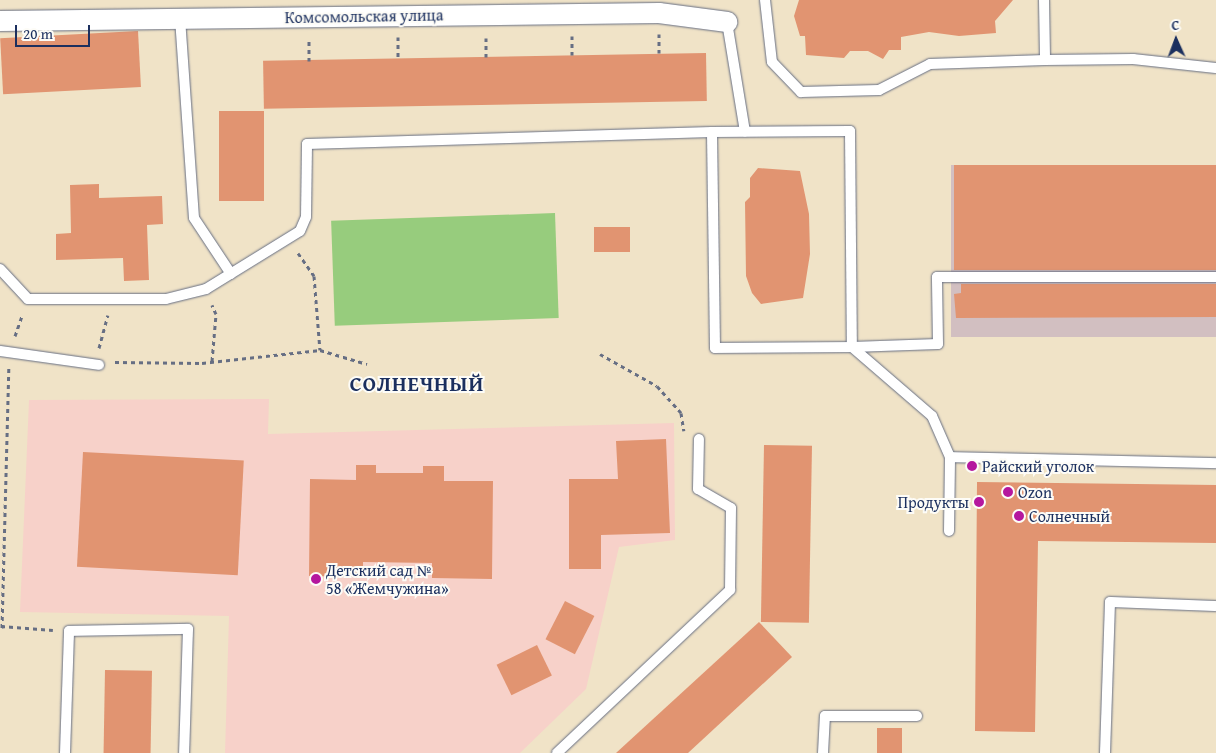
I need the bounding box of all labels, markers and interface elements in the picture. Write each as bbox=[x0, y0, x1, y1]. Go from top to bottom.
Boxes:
street label: Комсомольская улица bbox=[285, 5, 443, 27]
scale bar bbox=[18, 15, 92, 47]
north arrow bbox=[1151, 15, 1201, 65]
text: С bbox=[1171, 15, 1180, 35]
text: 20 m bbox=[23, 23, 53, 44]
district label: СОЛНЕЧНЫЙ bbox=[349, 371, 485, 397]
place label: Райский уголок bbox=[982, 456, 1094, 476]
marker: Райский уголок bbox=[966, 460, 978, 472]
place label: Ozon bbox=[1018, 482, 1052, 502]
marker: Ozon bbox=[1002, 486, 1014, 498]
place label: Продукты bbox=[898, 492, 969, 512]
marker: Продукты bbox=[973, 496, 985, 508]
place label: Солнечный bbox=[1029, 506, 1110, 526]
marker: Солнечный bbox=[1013, 510, 1025, 522]
place label: Детский сад № 58 «Жемчужина» bbox=[326, 560, 449, 598]
marker: Детский сад № 58 «Жемчужина» bbox=[310, 573, 322, 585]

